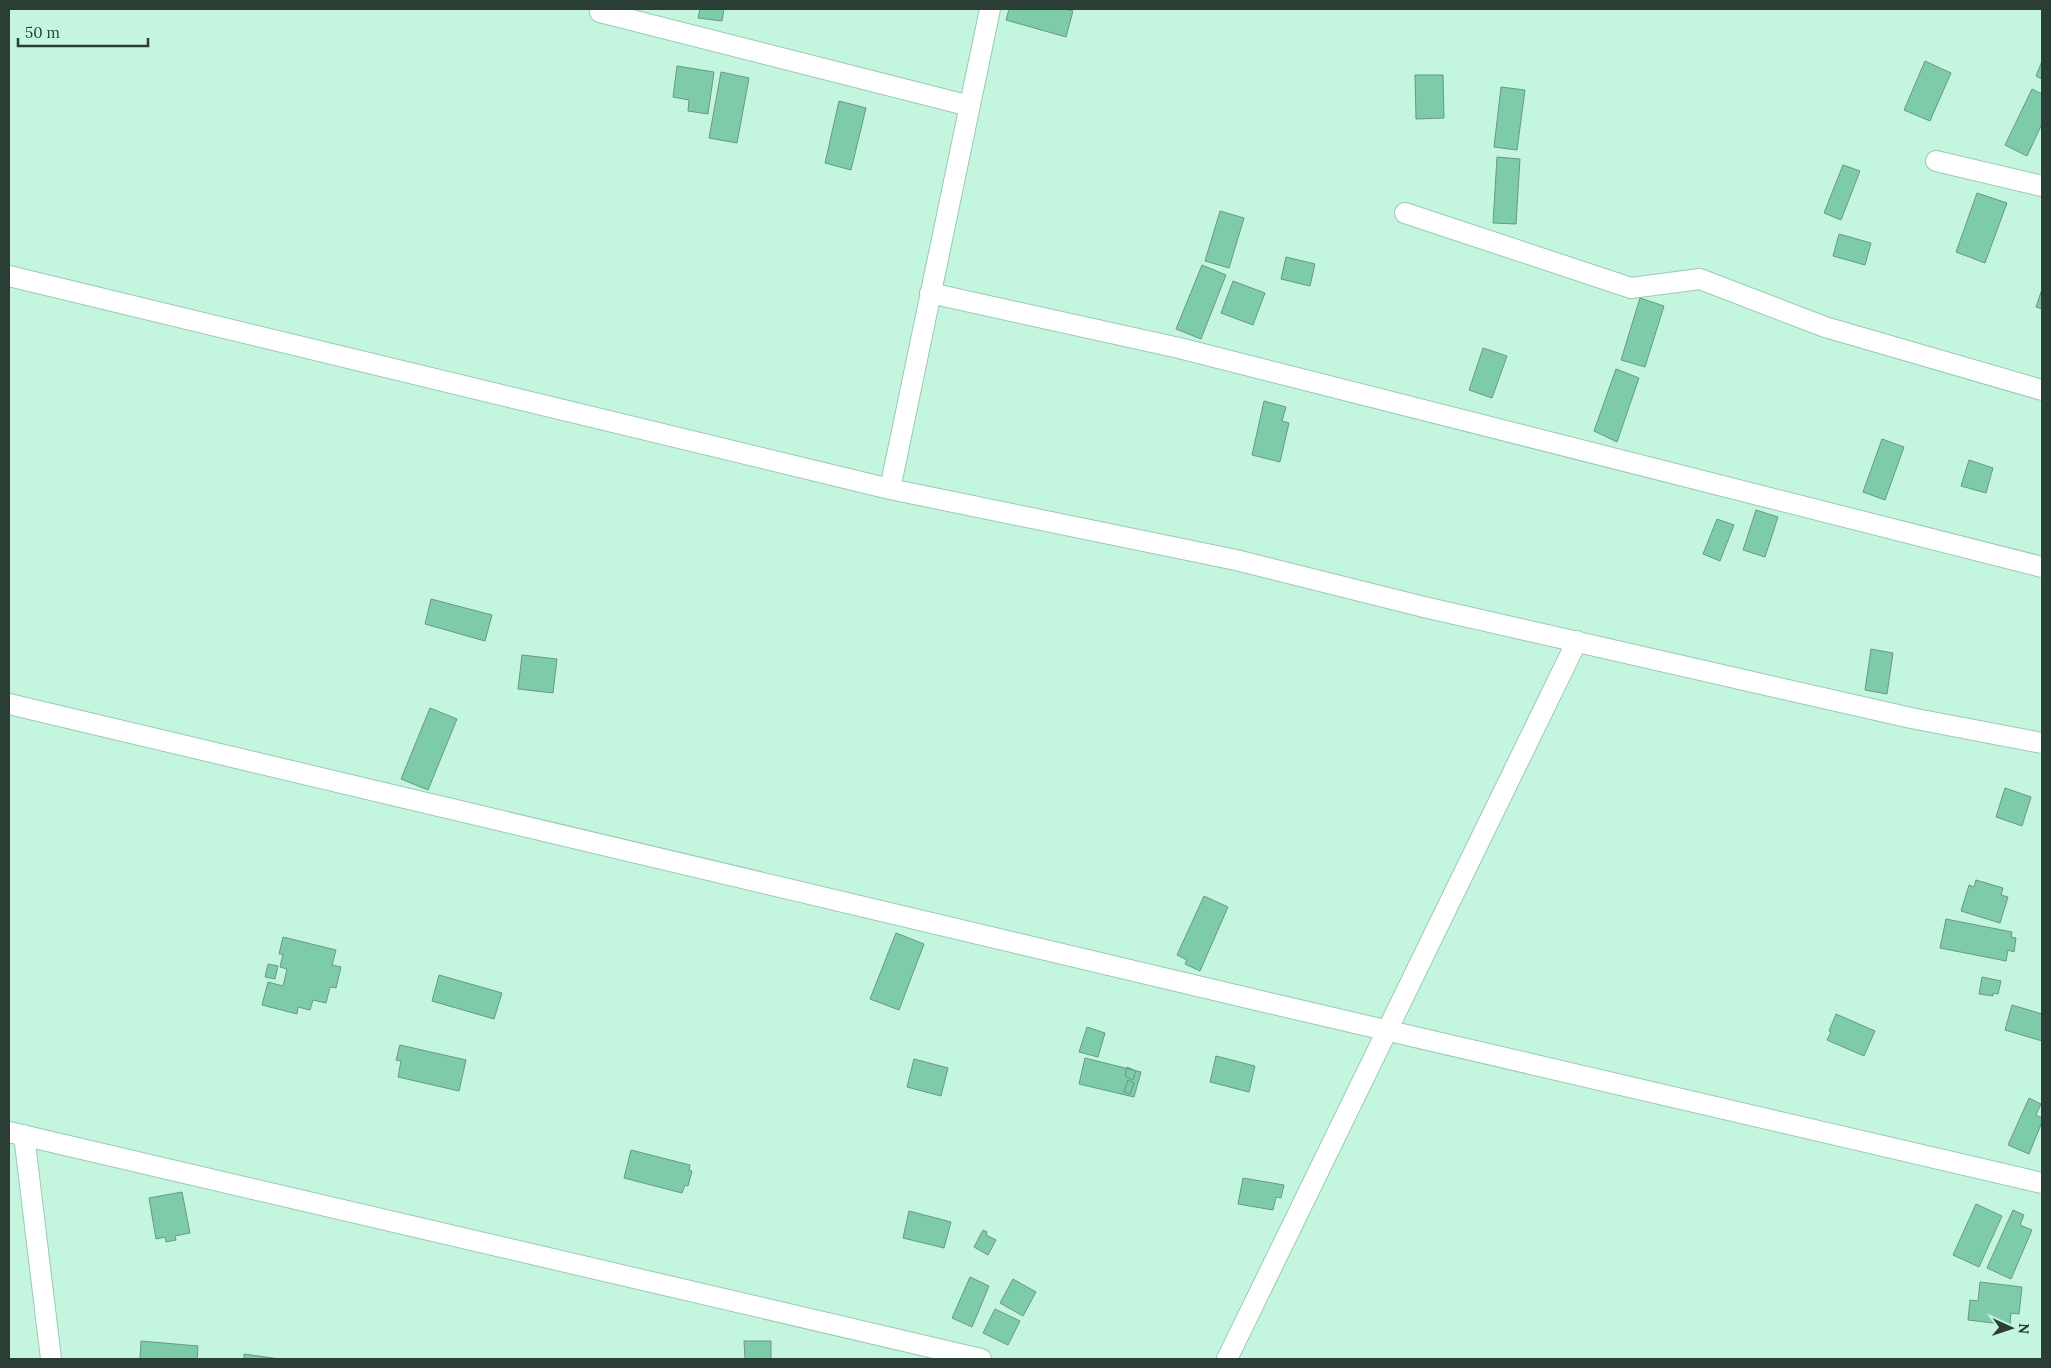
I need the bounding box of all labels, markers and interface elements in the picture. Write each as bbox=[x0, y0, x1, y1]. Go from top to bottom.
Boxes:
scale bar bbox=[18, 15, 148, 47]
text: 50 m bbox=[25, 23, 60, 42]
north arrow bbox=[1986, 1303, 2036, 1353]
text: N bbox=[2015, 1323, 2033, 1335]

